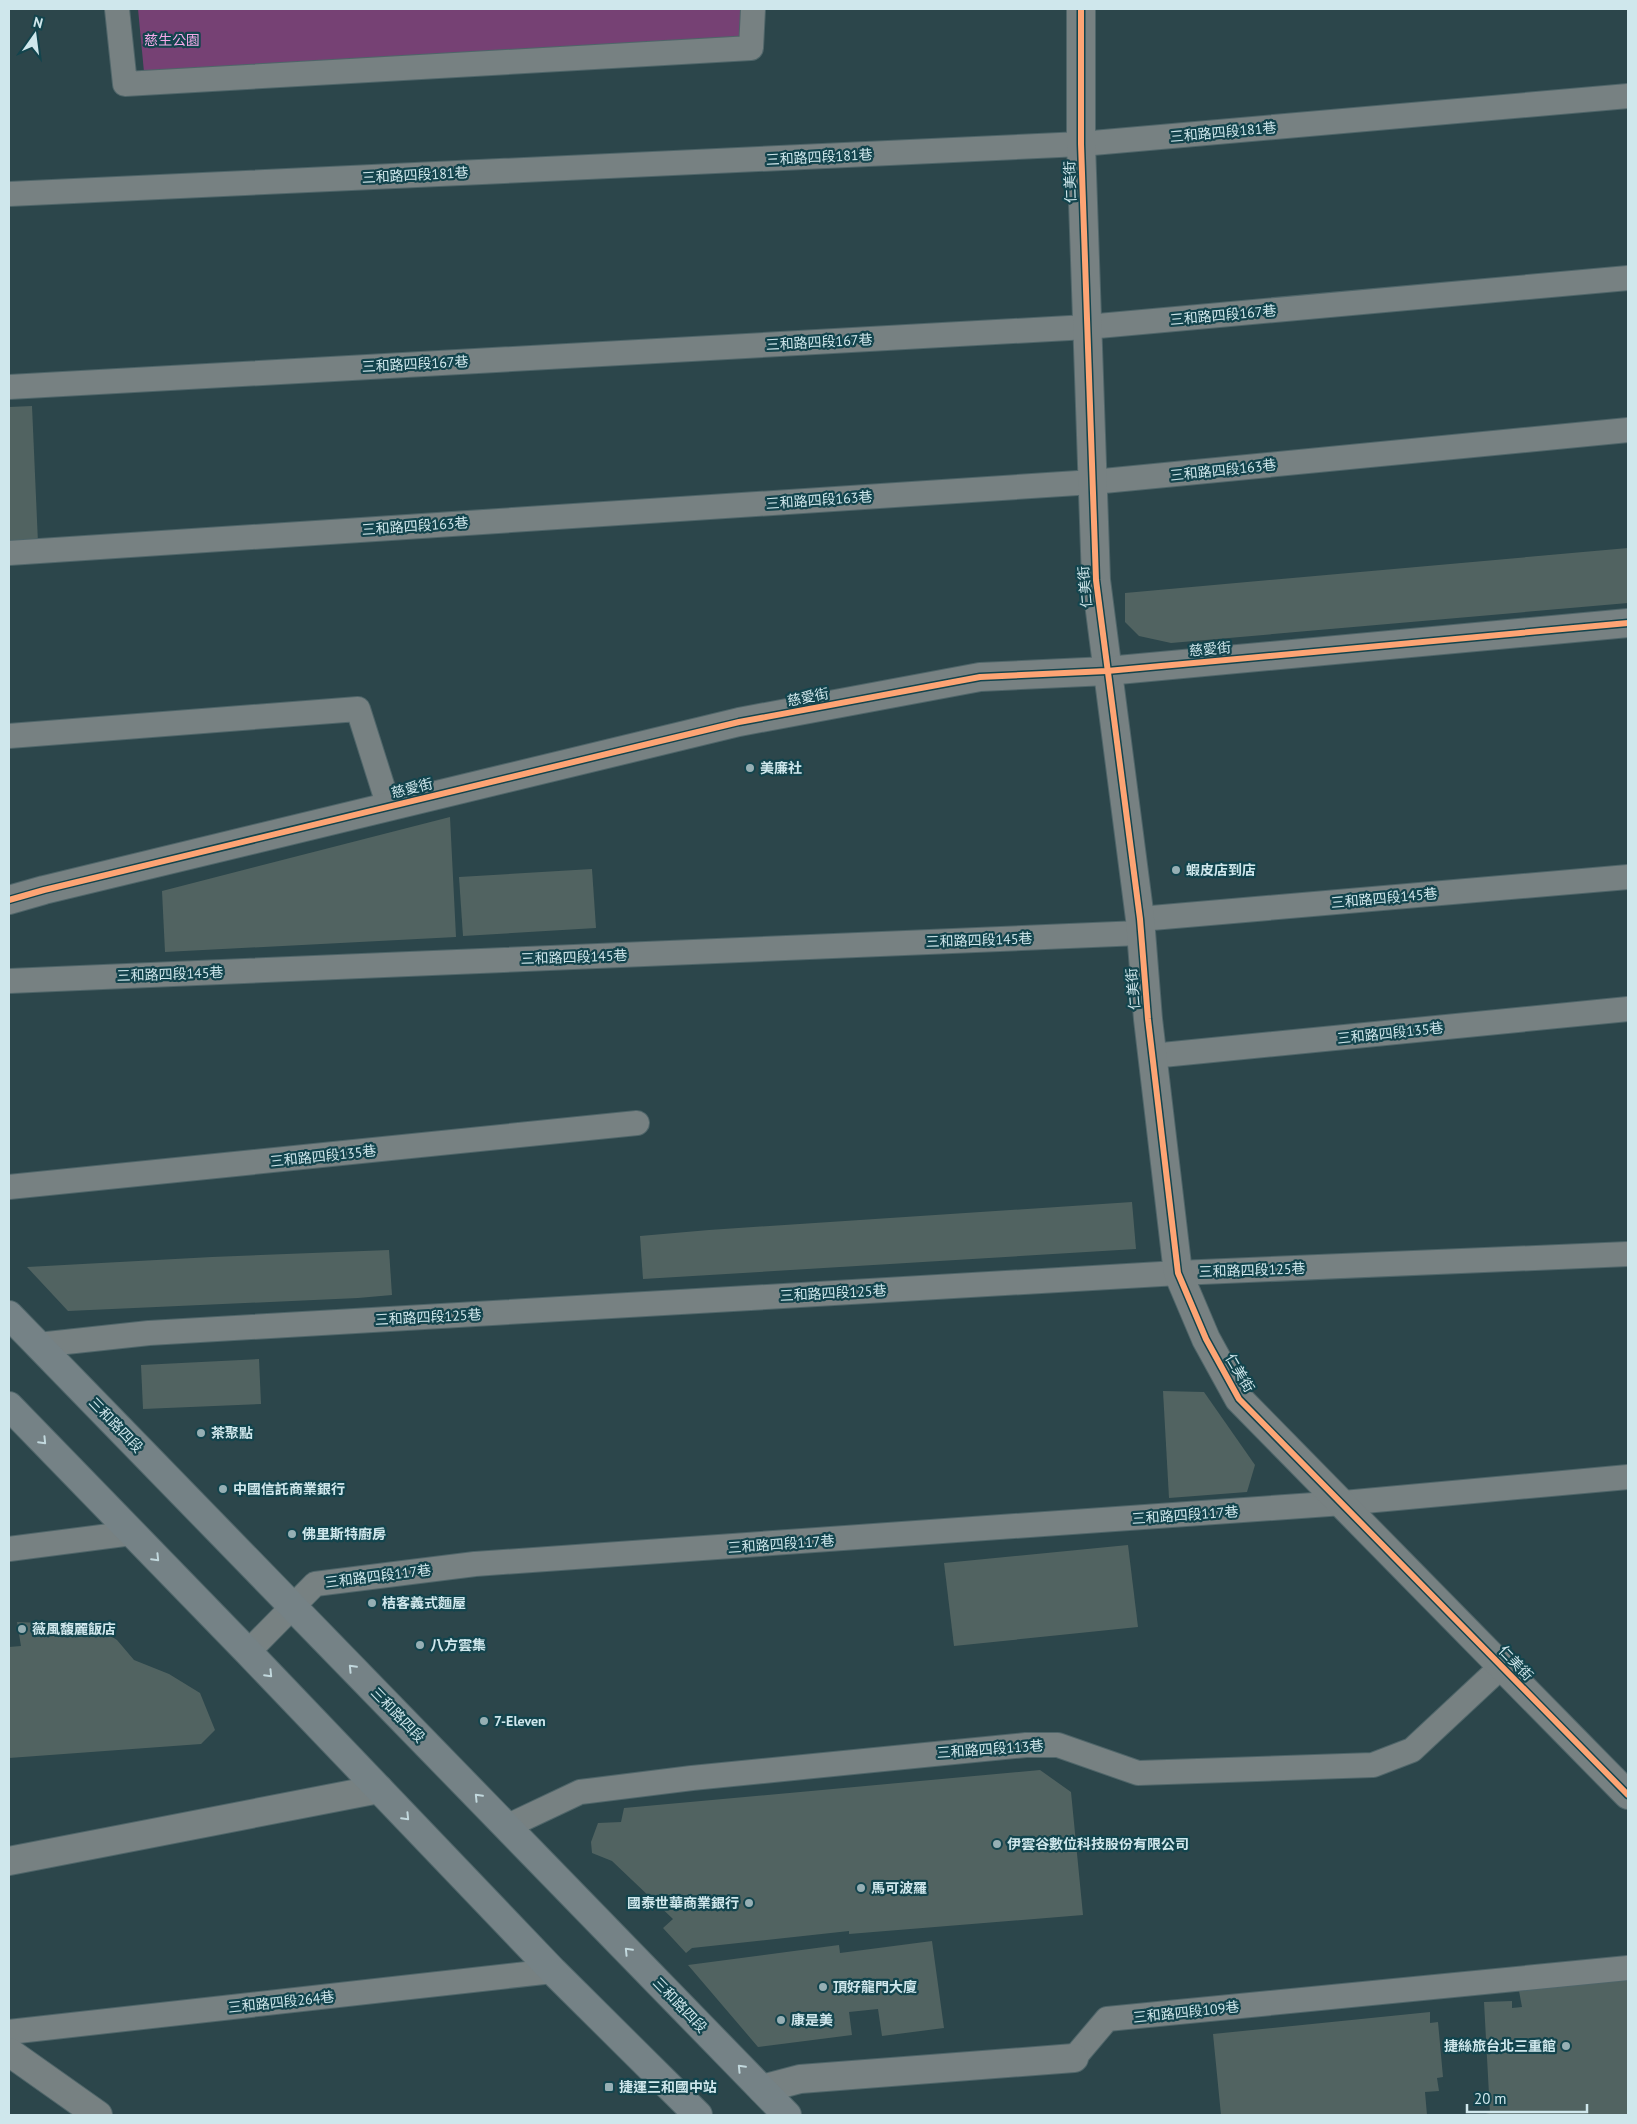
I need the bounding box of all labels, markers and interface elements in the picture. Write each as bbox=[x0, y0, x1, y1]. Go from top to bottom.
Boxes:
north arrow bbox=[10, 10, 60, 60]
text: N bbox=[32, 13, 45, 32]
park label: 慈生公園 bbox=[144, 31, 200, 49]
street label: 三和路四段181巷 bbox=[1169, 118, 1277, 146]
street label: 三和路四段181巷 bbox=[765, 145, 873, 169]
street label: 仁美街 bbox=[1060, 161, 1080, 203]
street label: 三和路四段181巷 bbox=[361, 163, 469, 187]
street label: 三和路四段167巷 bbox=[1169, 301, 1277, 329]
street label: 三和路四段167巷 bbox=[765, 330, 873, 354]
street label: 三和路四段167巷 bbox=[361, 352, 469, 376]
street label: 三和路四段163巷 bbox=[1169, 455, 1277, 485]
street label: 三和路四段163巷 bbox=[765, 487, 873, 513]
street label: 三和路四段163巷 bbox=[361, 513, 469, 539]
street label: 仁美街 bbox=[1074, 565, 1096, 609]
street label: 慈愛街 bbox=[1188, 638, 1232, 660]
street label: 慈愛街 bbox=[786, 684, 830, 710]
place label: 美廉社 bbox=[760, 759, 802, 777]
marker: 美廉社 bbox=[744, 762, 756, 774]
street label: 慈愛街 bbox=[389, 774, 435, 802]
place label: 蝦皮店到店 bbox=[1186, 861, 1256, 879]
marker: 蝦皮店到店 bbox=[1170, 864, 1182, 876]
street label: 三和路四段145巷 bbox=[1330, 884, 1438, 912]
street label: 三和路四段145巷 bbox=[925, 929, 1033, 951]
street label: 三和路四段145巷 bbox=[520, 946, 628, 968]
street label: 三和路四段145巷 bbox=[116, 963, 224, 985]
street label: 仁美街 bbox=[1122, 967, 1144, 1011]
street label: 三和路四段135巷 bbox=[1336, 1018, 1444, 1048]
street label: 三和路四段135巷 bbox=[269, 1141, 377, 1171]
street label: 三和路四段125巷 bbox=[1198, 1259, 1306, 1281]
street label: 三和路四段125巷 bbox=[779, 1281, 887, 1305]
street label: 三和路四段125巷 bbox=[374, 1305, 482, 1329]
street label: 仁美街 bbox=[1221, 1350, 1259, 1396]
street label: 三和路四段 bbox=[85, 1394, 147, 1456]
place label: 茶聚點 bbox=[211, 1424, 253, 1442]
marker: 茶聚點 bbox=[195, 1427, 207, 1439]
one-way arrow bbox=[37, 1435, 46, 1444]
place label: 中國信託商業銀行 bbox=[233, 1480, 345, 1498]
marker: 中國信託商業銀行 bbox=[217, 1483, 229, 1495]
street label: 三和路四段117巷 bbox=[1131, 1502, 1239, 1528]
place label: 佛里斯特廚房 bbox=[302, 1525, 386, 1543]
marker: 佛里斯特廚房 bbox=[286, 1528, 298, 1540]
street label: 三和路四段117巷 bbox=[727, 1531, 835, 1557]
one-way arrow bbox=[150, 1552, 159, 1561]
street label: 三和路四段117巷 bbox=[324, 1561, 432, 1591]
place label: 桔客義式麵屋 bbox=[382, 1594, 466, 1612]
marker: 桔客義式麵屋 bbox=[366, 1597, 378, 1609]
place label: 薇風馥麗飯店 bbox=[32, 1620, 116, 1638]
marker: 薇風馥麗飯店 bbox=[16, 1623, 28, 1635]
place label: 八方雲集 bbox=[430, 1636, 486, 1654]
marker: 八方雲集 bbox=[414, 1639, 426, 1651]
street label: 仁美街 bbox=[1495, 1642, 1537, 1684]
one-way arrow bbox=[349, 1665, 358, 1674]
one-way arrow bbox=[263, 1668, 272, 1677]
street label: 三和路四段 bbox=[367, 1684, 429, 1746]
place label: 7-Eleven bbox=[494, 1712, 546, 1730]
marker: 7-Eleven bbox=[478, 1715, 490, 1727]
street label: 三和路四段113巷 bbox=[936, 1736, 1044, 1762]
one-way arrow bbox=[475, 1794, 484, 1803]
one-way arrow bbox=[400, 1811, 409, 1820]
place label: 伊雲谷數位科技股份有限公司 bbox=[1007, 1835, 1189, 1853]
marker: 伊雲谷數位科技股份有限公司 bbox=[991, 1838, 1003, 1850]
place label: 馬可波羅 bbox=[871, 1879, 927, 1897]
marker: 馬可波羅 bbox=[855, 1882, 867, 1894]
place label: 國泰世華商業銀行 bbox=[627, 1894, 739, 1912]
marker: 國泰世華商業銀行 bbox=[743, 1897, 755, 1909]
one-way arrow bbox=[625, 1948, 634, 1957]
street label: 三和路四段 bbox=[649, 1974, 711, 2036]
place label: 頂好龍門大廈 bbox=[833, 1978, 917, 1996]
marker: 頂好龍門大廈 bbox=[817, 1981, 829, 1993]
street label: 三和路四段264巷 bbox=[227, 1987, 335, 2017]
street label: 三和路四段109巷 bbox=[1132, 1997, 1240, 2027]
place label: 康是美 bbox=[791, 2011, 833, 2029]
marker: 康是美 bbox=[775, 2014, 787, 2026]
place label: 捷絲旅台北三重館 bbox=[1444, 2037, 1556, 2055]
marker: 捷絲旅台北三重館 bbox=[1560, 2040, 1572, 2052]
one-way arrow bbox=[738, 2064, 747, 2073]
place label: 捷運三和國中站 bbox=[619, 2078, 717, 2096]
marker: 捷運三和國中站 bbox=[603, 2081, 615, 2093]
scale bar bbox=[1467, 2082, 1587, 2114]
text: 20 m bbox=[1474, 2089, 1507, 2108]

